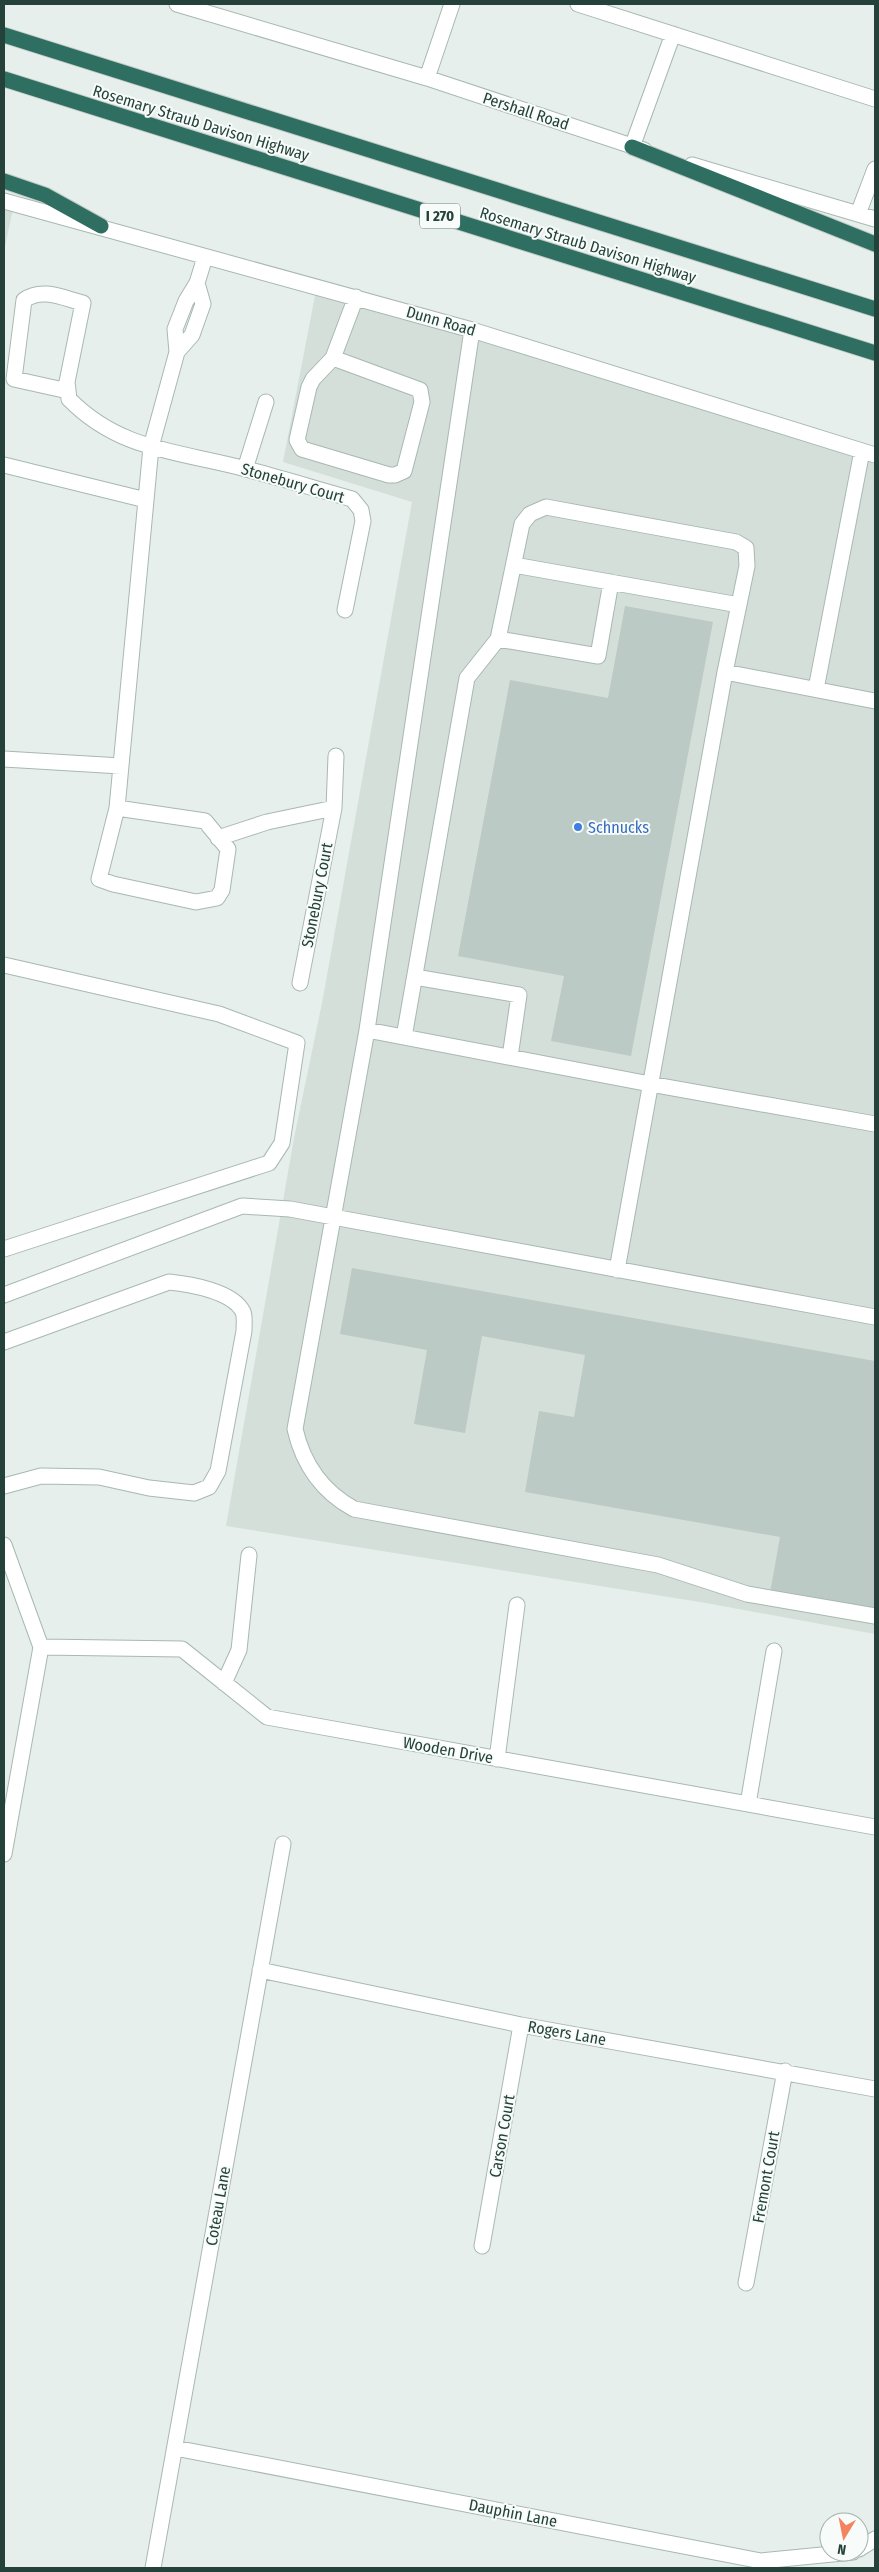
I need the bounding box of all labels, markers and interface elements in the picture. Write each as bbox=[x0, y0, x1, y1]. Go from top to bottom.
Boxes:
street label: Rosemary Straub Davison Highway bbox=[91, 81, 312, 165]
street label: Pershall Road bbox=[481, 88, 571, 134]
street label: Rosemary Straub Davison Highway bbox=[478, 203, 699, 287]
road number: I 270 bbox=[420, 204, 460, 228]
street label: Dunn Road bbox=[404, 302, 478, 340]
street label: Stonebury Court bbox=[239, 459, 348, 507]
place label: Schnucks bbox=[588, 818, 649, 837]
marker: Schnucks bbox=[572, 821, 584, 833]
street label: Stonebury Court bbox=[298, 840, 337, 949]
street label: Wooden Drive bbox=[401, 1733, 495, 1767]
street label: Rogers Lane bbox=[526, 2017, 608, 2049]
street label: Carson Court bbox=[485, 2092, 519, 2179]
street label: Fremont Court bbox=[749, 2129, 784, 2224]
street label: Coteau Lane bbox=[202, 2165, 234, 2247]
street label: Dauphin Lane bbox=[467, 2495, 559, 2531]
north arrow bbox=[819, 2512, 869, 2562]
text: N bbox=[836, 2540, 847, 2558]

